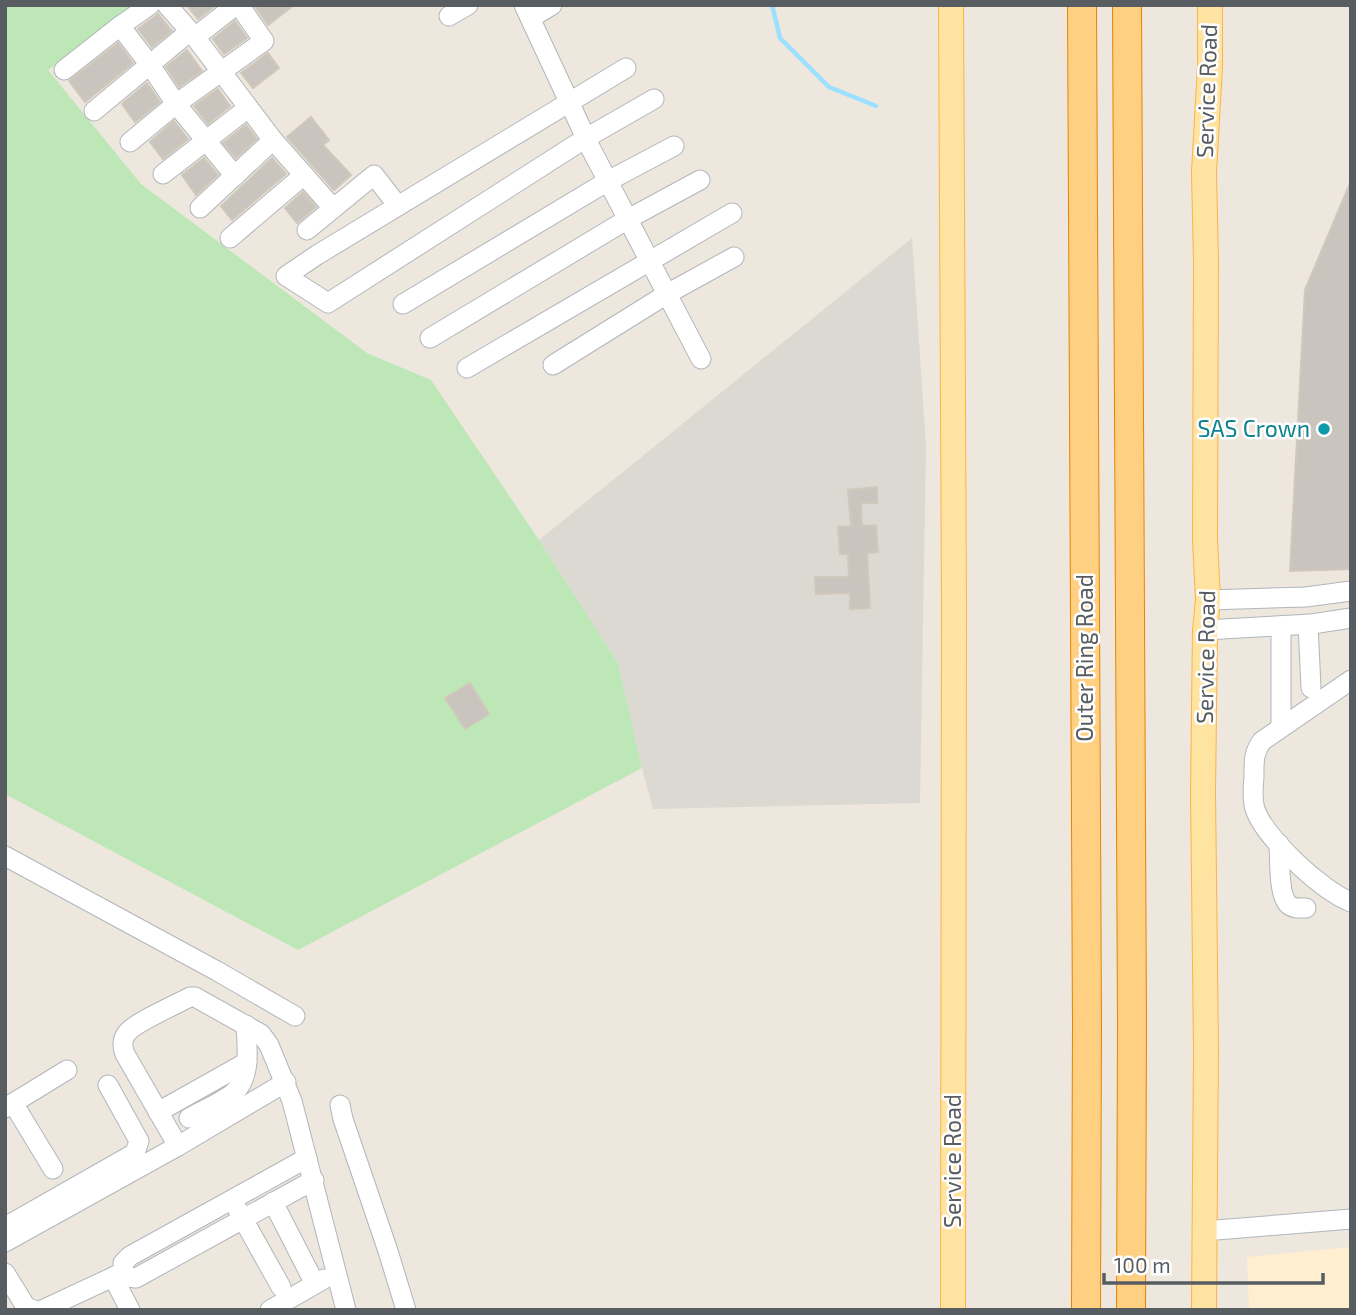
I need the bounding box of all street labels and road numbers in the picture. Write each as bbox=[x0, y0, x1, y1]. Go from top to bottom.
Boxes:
street label: Service Road bbox=[1190, 24, 1222, 158]
street label: Outer Ring Road bbox=[1070, 574, 1098, 742]
street label: Service Road bbox=[1190, 590, 1220, 724]
street label: Service Road bbox=[938, 1094, 966, 1228]

